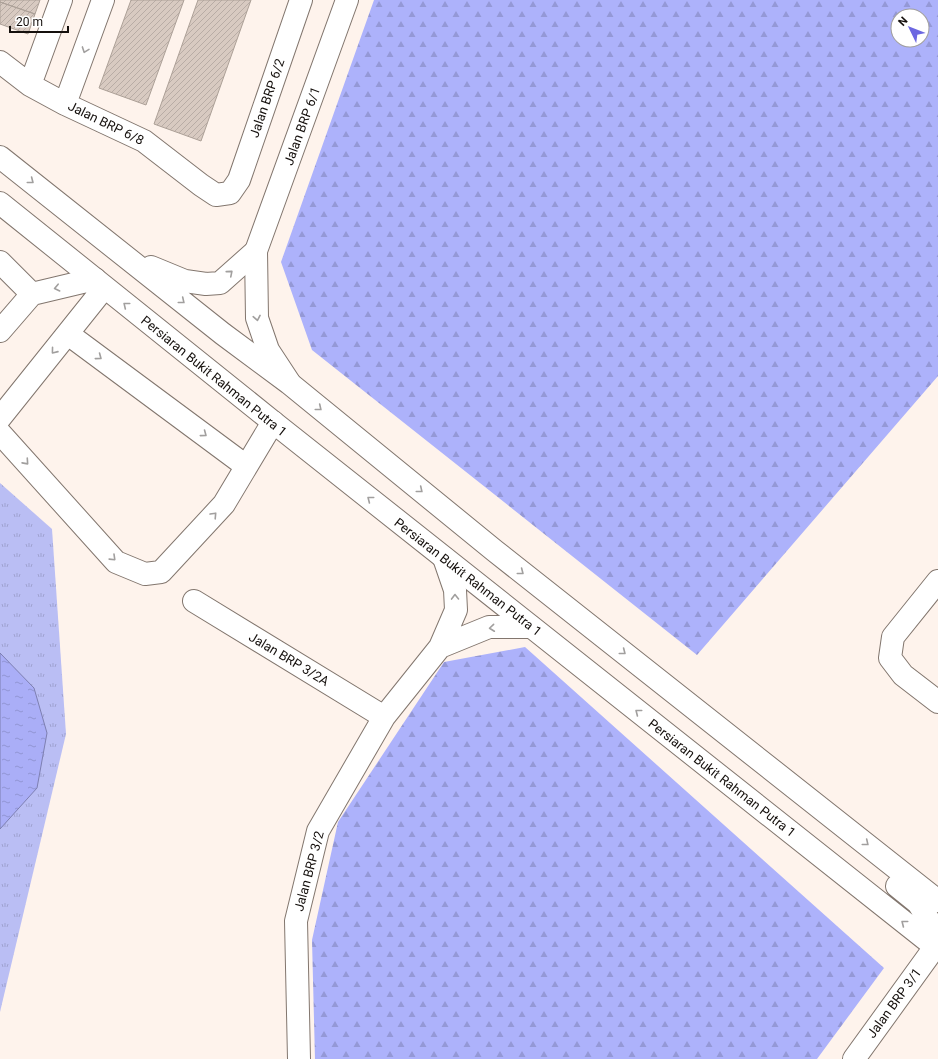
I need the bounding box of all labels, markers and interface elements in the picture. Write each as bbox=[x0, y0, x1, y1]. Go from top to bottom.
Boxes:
scale bar bbox=[10, 8, 68, 34]
north arrow bbox=[890, 8, 930, 48]
text: N bbox=[896, 14, 911, 29]
text: 20 m bbox=[16, 15, 43, 29]
one-way arrow bbox=[81, 46, 90, 53]
street label: Jalan BRP 6/2 bbox=[246, 57, 288, 139]
street label: Jalan BRP 6/1 bbox=[281, 85, 323, 167]
street label: Jalan BRP 6/8 bbox=[66, 98, 146, 148]
one-way arrow bbox=[26, 176, 33, 183]
one-way arrow bbox=[226, 271, 233, 278]
one-way arrow bbox=[54, 283, 60, 291]
one-way arrow bbox=[177, 296, 184, 303]
one-way arrow bbox=[123, 302, 130, 309]
street label: Persiaran Bukit Rahman Putra 1 bbox=[138, 313, 290, 439]
one-way arrow bbox=[253, 315, 261, 321]
one-way arrow bbox=[52, 347, 59, 354]
one-way arrow bbox=[95, 352, 102, 359]
one-way arrow bbox=[315, 403, 322, 410]
one-way arrow bbox=[199, 430, 206, 437]
one-way arrow bbox=[21, 457, 28, 464]
one-way arrow bbox=[416, 485, 423, 492]
one-way arrow bbox=[367, 497, 374, 504]
one-way arrow bbox=[209, 512, 217, 520]
street label: Persiaran Bukit Rahman Putra 1 bbox=[391, 515, 545, 639]
one-way arrow bbox=[108, 553, 116, 561]
one-way arrow bbox=[517, 567, 524, 574]
one-way arrow bbox=[451, 594, 459, 600]
one-way arrow bbox=[489, 623, 495, 632]
street label: Jalan BRP 3/2A bbox=[246, 629, 332, 689]
one-way arrow bbox=[619, 647, 626, 654]
one-way arrow bbox=[635, 709, 642, 716]
street label: Persiaran Bukit Rahman Putra 1 bbox=[645, 716, 799, 840]
street label: Jalan BRP 3/2 bbox=[291, 829, 327, 913]
one-way arrow bbox=[862, 839, 869, 846]
one-way arrow bbox=[902, 920, 909, 927]
street label: Jalan BRP 3/1 bbox=[864, 965, 924, 1041]

